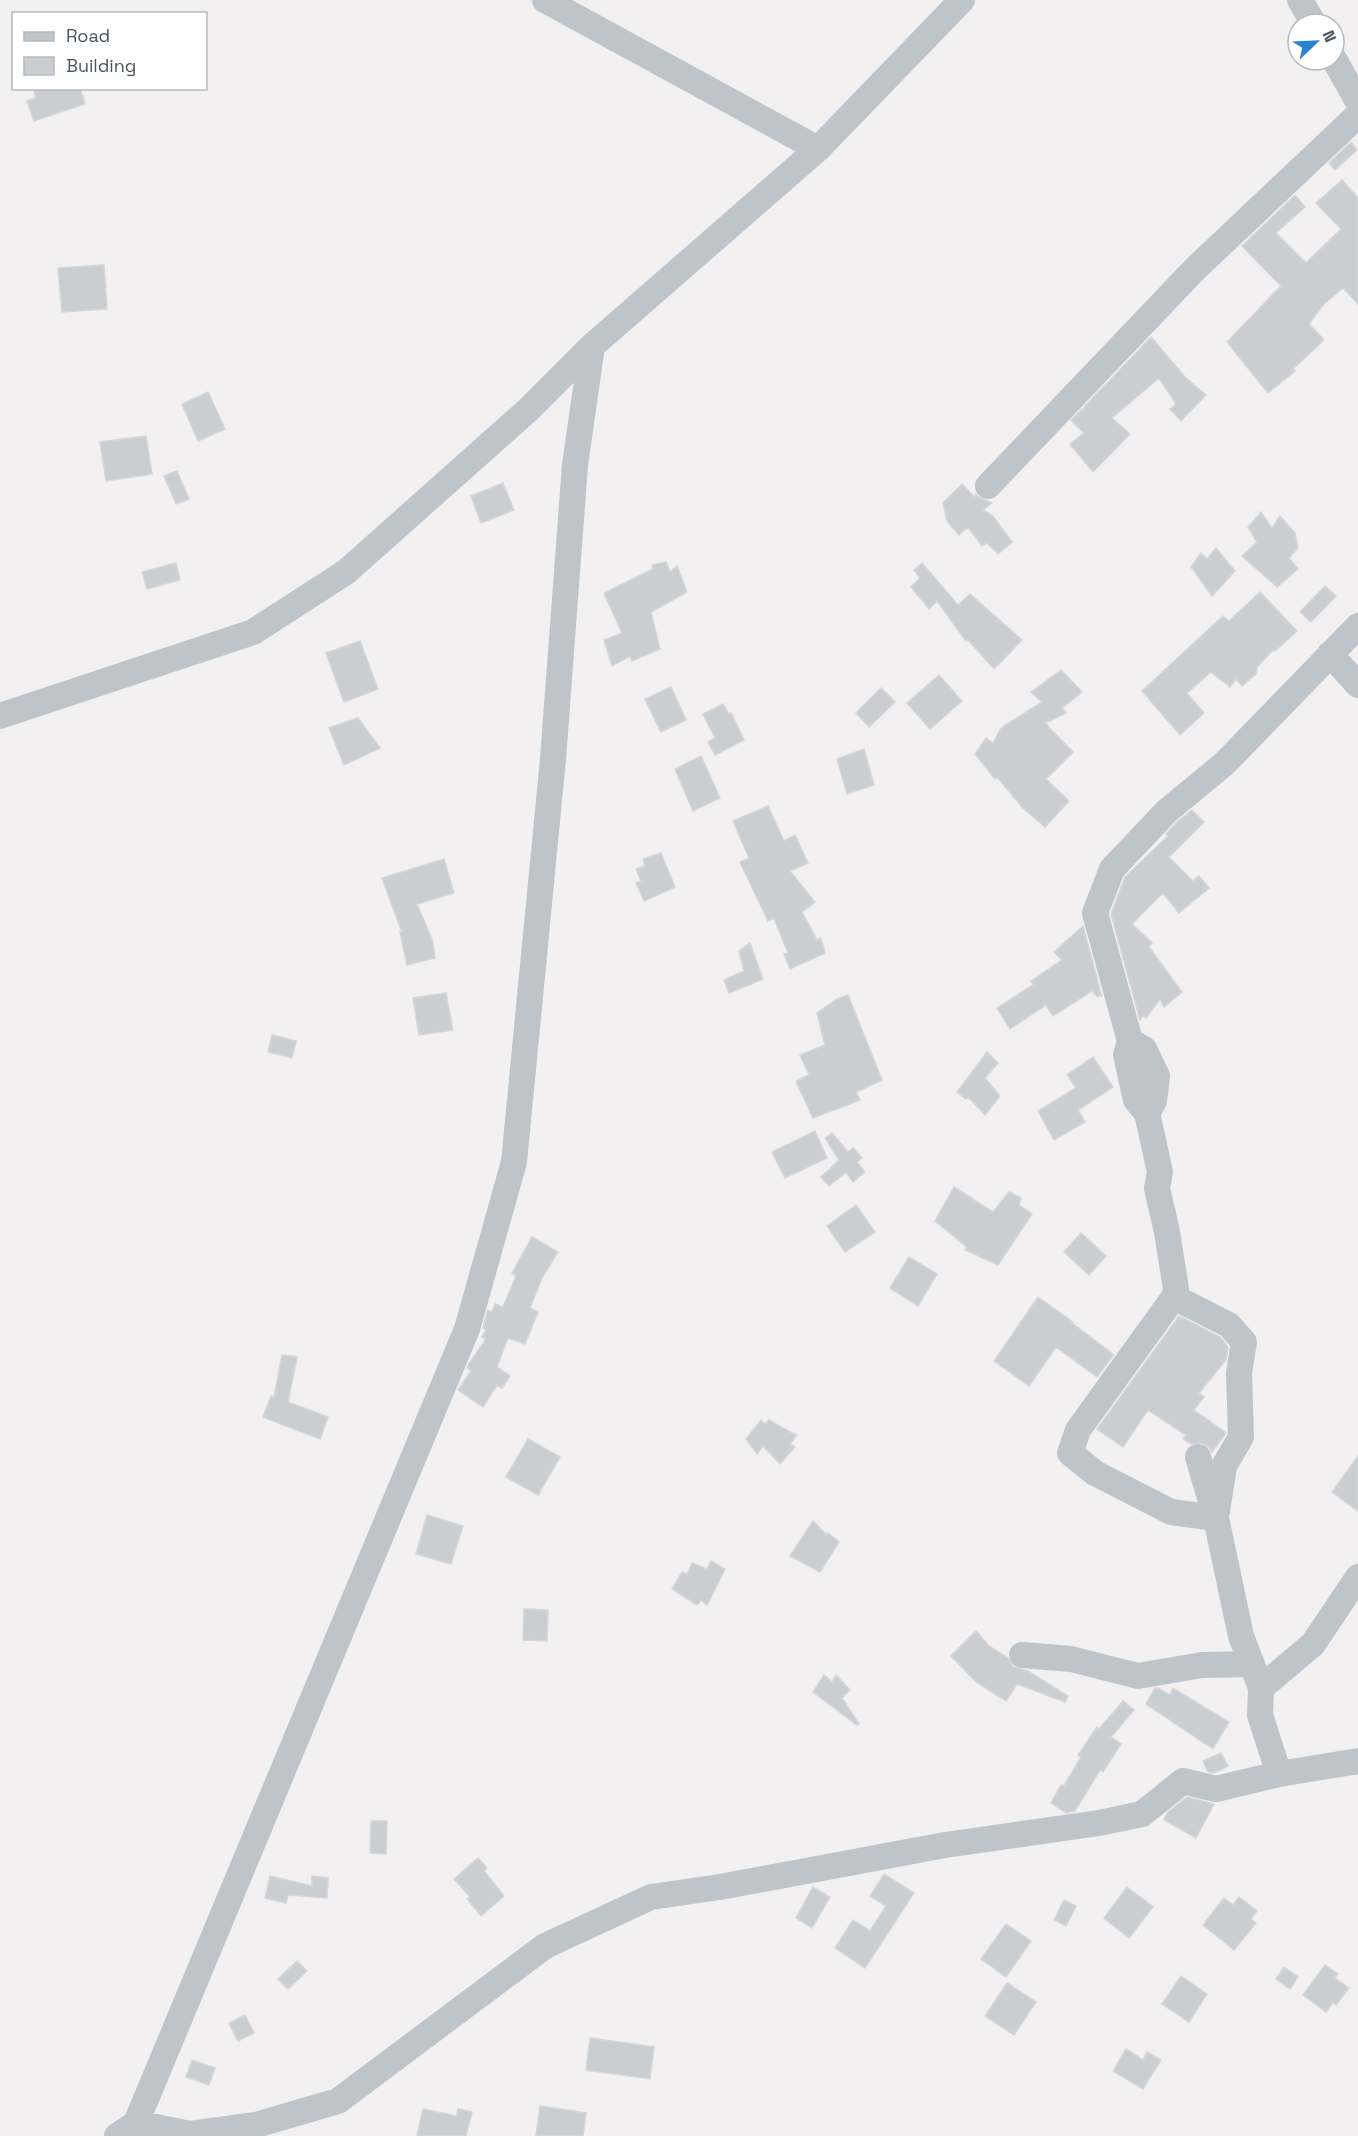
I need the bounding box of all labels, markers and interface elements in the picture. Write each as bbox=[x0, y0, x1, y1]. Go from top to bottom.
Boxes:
legend bbox=[12, 12, 207, 90]
north arrow bbox=[1286, 12, 1346, 72]
text: Road bbox=[66, 24, 110, 47]
text: N bbox=[1318, 27, 1341, 45]
text: Building bbox=[66, 54, 136, 77]

